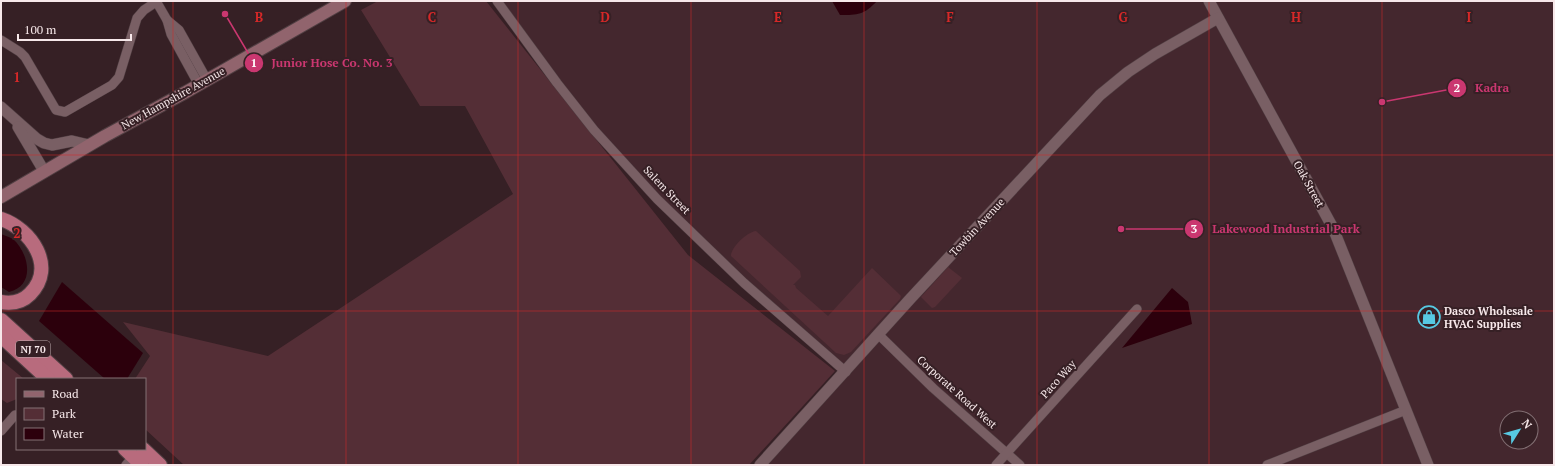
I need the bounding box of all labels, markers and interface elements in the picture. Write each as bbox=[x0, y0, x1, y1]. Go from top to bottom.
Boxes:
text: B bbox=[255, 8, 263, 26]
text: C bbox=[428, 8, 436, 26]
text: D bbox=[600, 8, 610, 26]
text: E bbox=[774, 8, 782, 26]
text: F bbox=[946, 8, 954, 26]
text: G bbox=[1118, 8, 1128, 26]
text: H bbox=[1291, 8, 1301, 26]
text: I bbox=[1467, 8, 1472, 26]
scale bar bbox=[18, 16, 131, 42]
text: 100 m bbox=[24, 22, 57, 37]
callout: Junior Hose Co. No. 3 bbox=[244, 51, 401, 75]
text: 1 bbox=[251, 55, 257, 70]
text: Junior Hose Co. No. 3 bbox=[271, 55, 393, 70]
street label: New Hampshire Avenue bbox=[119, 63, 228, 132]
text: 1 bbox=[13, 68, 21, 86]
callout: Kadra bbox=[1447, 76, 1517, 100]
text: 2 bbox=[1454, 80, 1461, 95]
text: Kadra bbox=[1475, 80, 1509, 95]
street label: Oak Street bbox=[1290, 158, 1328, 210]
street label: Salem Street bbox=[640, 163, 694, 217]
street label: Towbin Avenue bbox=[947, 195, 1008, 259]
callout: Lakewood Industrial Park bbox=[1184, 217, 1368, 241]
text: 3 bbox=[1191, 221, 1198, 236]
text: Lakewood Industrial Park bbox=[1212, 221, 1360, 236]
text: 2 bbox=[13, 224, 21, 242]
shop icon: Dasco Wholesale HVAC Supplies bbox=[1416, 304, 1442, 330]
place label: Dasco Wholesale HVAC Supplies bbox=[1444, 304, 1533, 331]
road number: NJ 70 bbox=[16, 341, 50, 357]
street label: Corporate Road West bbox=[914, 352, 1000, 432]
street label: Paco Way bbox=[1037, 357, 1079, 401]
legend bbox=[16, 378, 146, 450]
text: Road bbox=[52, 386, 79, 401]
text: Park bbox=[52, 406, 77, 421]
north arrow bbox=[1499, 410, 1539, 450]
text: N bbox=[1519, 416, 1535, 432]
text: Water bbox=[52, 426, 84, 441]

